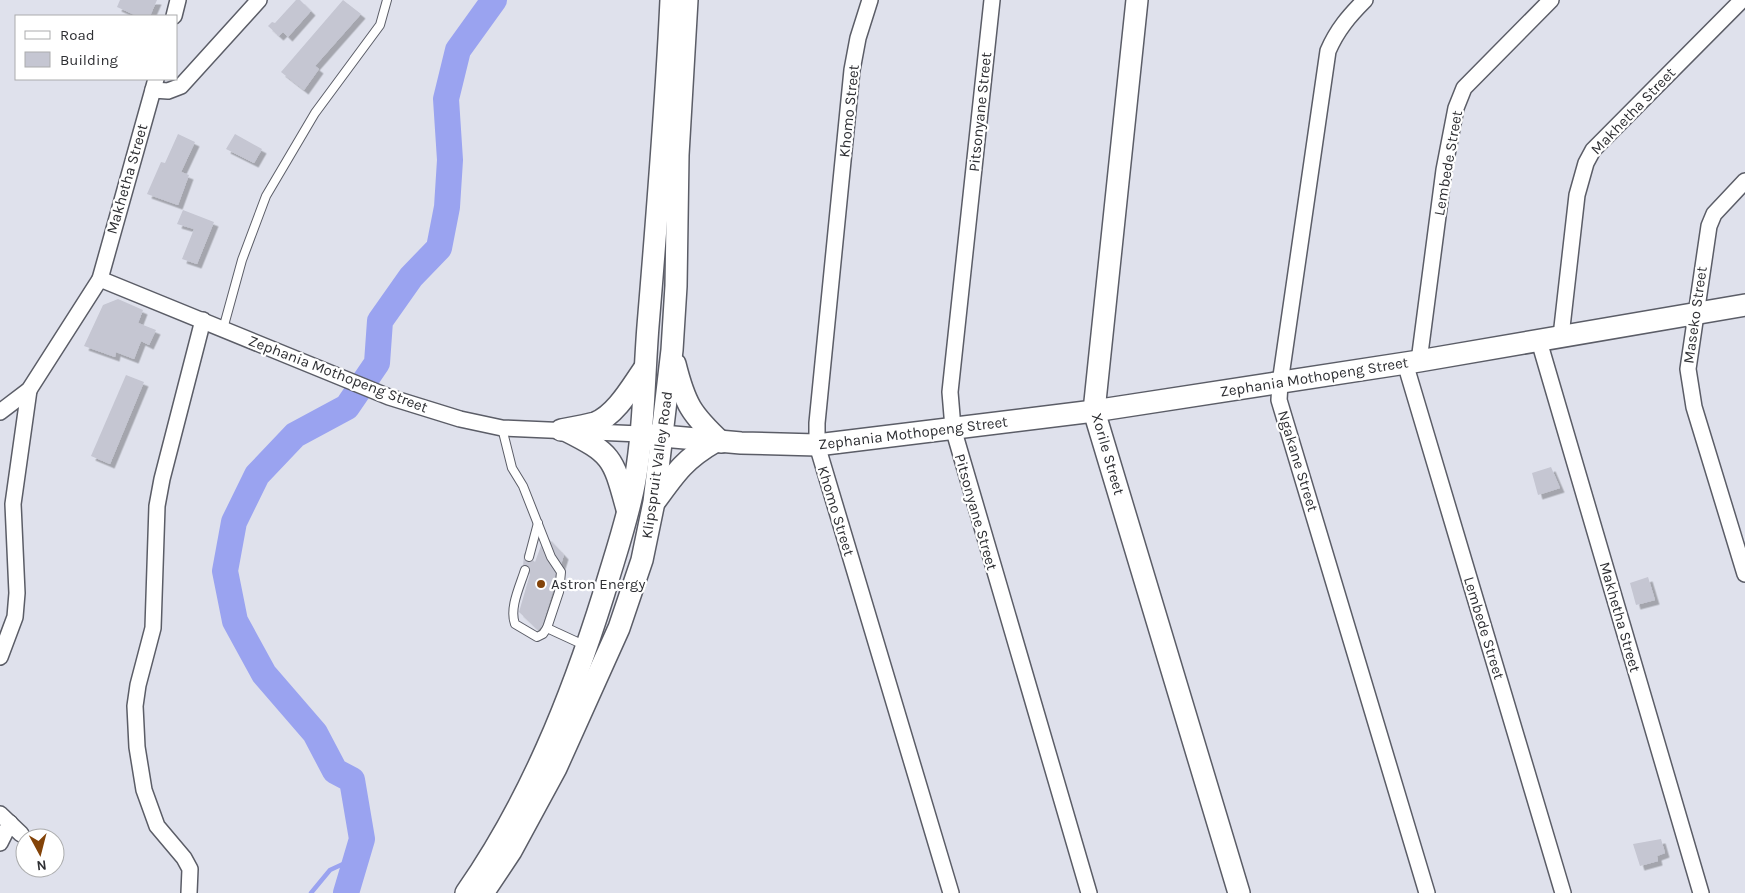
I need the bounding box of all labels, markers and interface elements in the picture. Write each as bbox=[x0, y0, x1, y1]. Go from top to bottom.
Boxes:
legend bbox=[15, 15, 178, 80]
text: Road bbox=[60, 26, 95, 44]
text: Building bbox=[60, 51, 118, 69]
street label: Pitsonyane Street bbox=[965, 51, 995, 173]
street label: Khomo Street bbox=[835, 63, 863, 158]
street label: Makhetha Street bbox=[1587, 64, 1679, 158]
street label: Lembede Street bbox=[1430, 109, 1466, 217]
street label: Makhetha Street bbox=[103, 121, 151, 236]
street label: Maseko Street bbox=[1679, 265, 1711, 365]
street label: Zephania Mothopeng Street bbox=[246, 331, 430, 417]
street label: Zephania Mothopeng Street bbox=[1219, 353, 1410, 401]
street label: Klipspruit Valley Road bbox=[638, 390, 676, 540]
street label: Ngakane Street bbox=[1274, 408, 1322, 514]
street label: Xorile Street bbox=[1088, 411, 1128, 497]
street label: Zephania Mothopeng Street bbox=[817, 412, 1009, 454]
street label: Pitsonyane Street bbox=[951, 452, 1001, 573]
street label: Khomo Street bbox=[814, 464, 858, 559]
street label: Makhetha Street bbox=[1596, 560, 1644, 675]
street label: Lembede Street bbox=[1460, 574, 1508, 682]
place label: Astron Energy bbox=[551, 575, 645, 593]
marker: Astron Energy bbox=[535, 578, 547, 590]
north arrow bbox=[15, 828, 65, 878]
text: N bbox=[36, 856, 48, 874]

